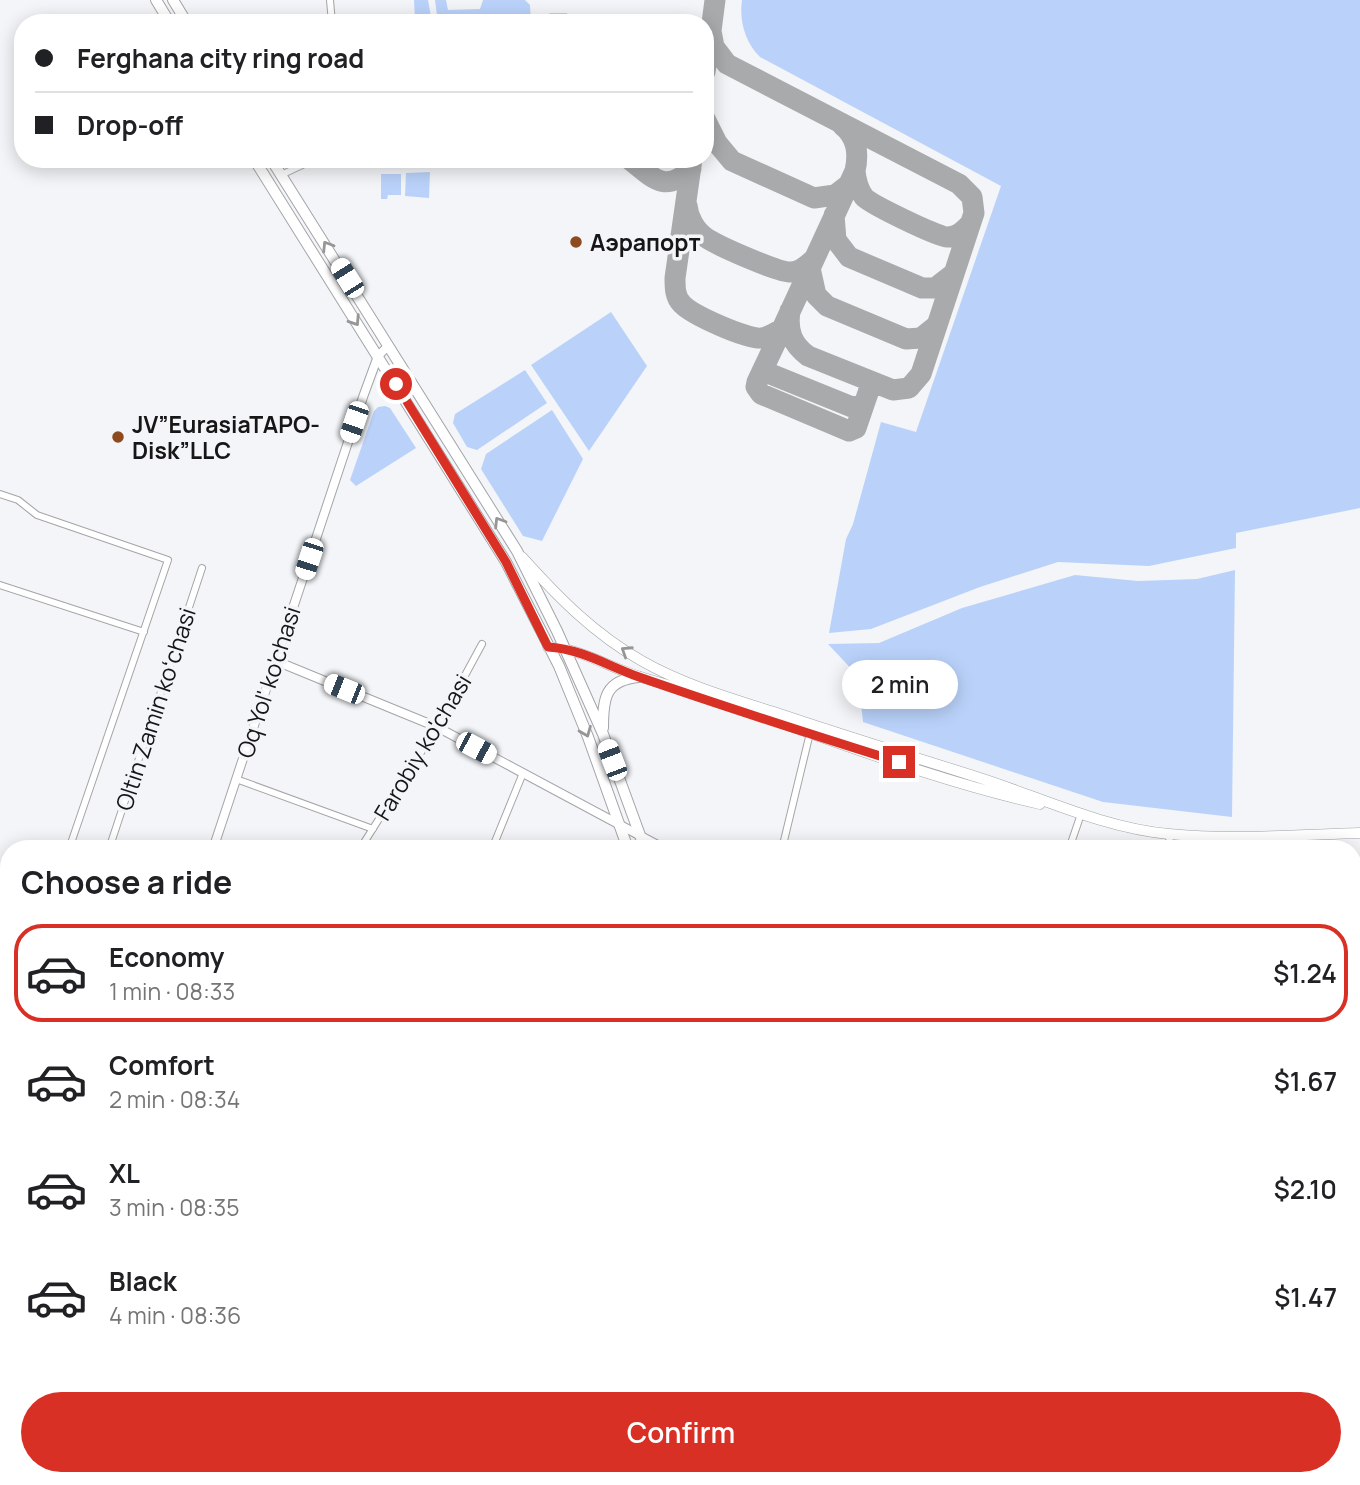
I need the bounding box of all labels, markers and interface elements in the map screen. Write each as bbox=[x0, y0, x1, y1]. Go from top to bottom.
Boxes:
text: Ferghana city ring road bbox=[77, 40, 364, 76]
text: Drop-off bbox=[77, 107, 183, 143]
place label: Аэрапорт bbox=[590, 226, 701, 258]
marker: Аэрапорт bbox=[568, 234, 584, 250]
one-way arrow bbox=[322, 241, 335, 254]
car bbox=[327, 255, 368, 301]
one-way arrow bbox=[347, 313, 359, 326]
route start bbox=[380, 368, 412, 400]
car bbox=[338, 399, 371, 445]
place label: JV”EurasiaTAPO- Disk”LLC bbox=[132, 408, 320, 466]
marker: JV”EurasiaTAPO- Disk”LLC bbox=[110, 429, 126, 445]
one-way arrow bbox=[494, 517, 507, 530]
car bbox=[293, 536, 326, 582]
street label: Oq Yol' ko'chasi bbox=[228, 602, 308, 762]
street label: Oltin Zamin koʻchasi bbox=[107, 604, 203, 814]
one-way arrow bbox=[620, 646, 633, 659]
callout: 2 min bbox=[841, 660, 957, 710]
street label: Farobiy ko'chasi bbox=[366, 668, 478, 826]
text: 2 min bbox=[871, 668, 929, 700]
car bbox=[321, 671, 368, 707]
one-way arrow bbox=[577, 725, 591, 737]
car bbox=[453, 729, 500, 767]
car bbox=[595, 737, 630, 783]
route end bbox=[883, 746, 915, 778]
text: Choose a ride bbox=[21, 860, 232, 904]
text: Economy bbox=[109, 939, 224, 975]
icon: car bbox=[25, 942, 88, 1005]
text: $1.24 bbox=[1273, 955, 1337, 991]
text: 1 min · 08:33 bbox=[109, 975, 235, 1007]
text: Comfort bbox=[109, 1047, 215, 1083]
icon: car bbox=[25, 1050, 88, 1113]
text: $1.67 bbox=[1274, 1063, 1337, 1099]
text: 2 min · 08:34 bbox=[109, 1083, 240, 1115]
text: XL bbox=[109, 1155, 140, 1191]
icon: car bbox=[25, 1158, 88, 1221]
text: $2.10 bbox=[1274, 1171, 1337, 1207]
text: 3 min · 08:35 bbox=[109, 1191, 240, 1223]
text: Black bbox=[109, 1263, 177, 1299]
icon: car bbox=[25, 1266, 88, 1329]
text: $1.47 bbox=[1274, 1279, 1337, 1315]
text: 4 min · 08:36 bbox=[109, 1299, 241, 1331]
button: Confirm bbox=[21, 1392, 1341, 1472]

